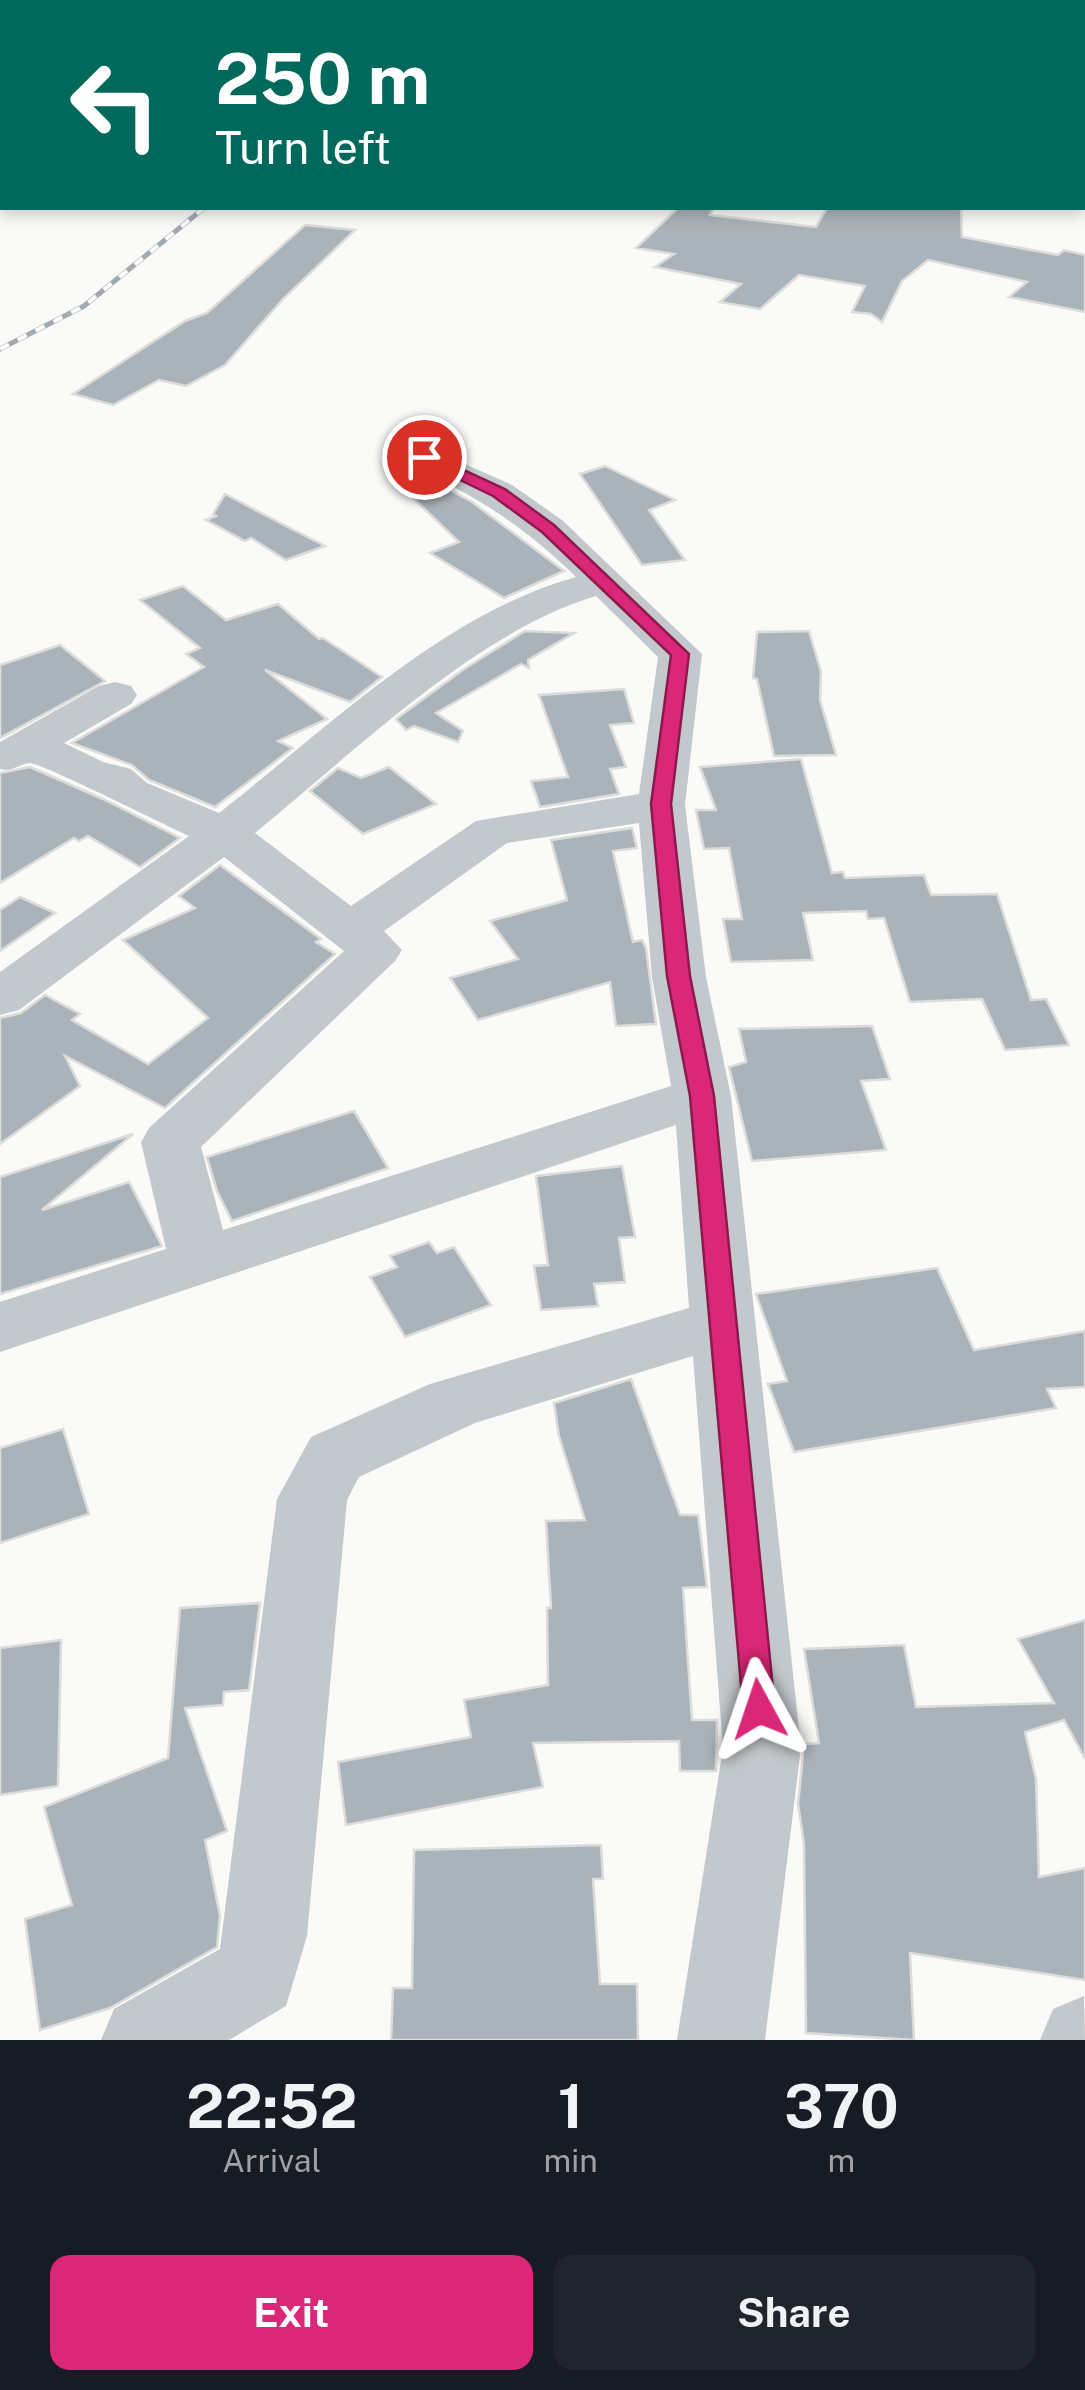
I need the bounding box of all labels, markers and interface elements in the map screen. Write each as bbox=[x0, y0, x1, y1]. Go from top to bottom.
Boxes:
text: 250 m bbox=[215, 37, 430, 120]
icon: left bbox=[50, 40, 180, 170]
text: Turn left bbox=[215, 121, 391, 174]
pin bbox=[382, 415, 467, 500]
icon: arrive bbox=[397, 430, 452, 485]
position arrow bbox=[707, 1657, 811, 1761]
text: 22:52 bbox=[186, 2071, 357, 2142]
text: 1 bbox=[558, 2071, 584, 2142]
text: 370 bbox=[784, 2071, 899, 2142]
text: Arrival bbox=[222, 2142, 321, 2179]
text: min bbox=[544, 2142, 598, 2179]
text: m bbox=[828, 2142, 855, 2179]
button: Exit bbox=[50, 2255, 533, 2370]
button: Share bbox=[553, 2255, 1035, 2370]

